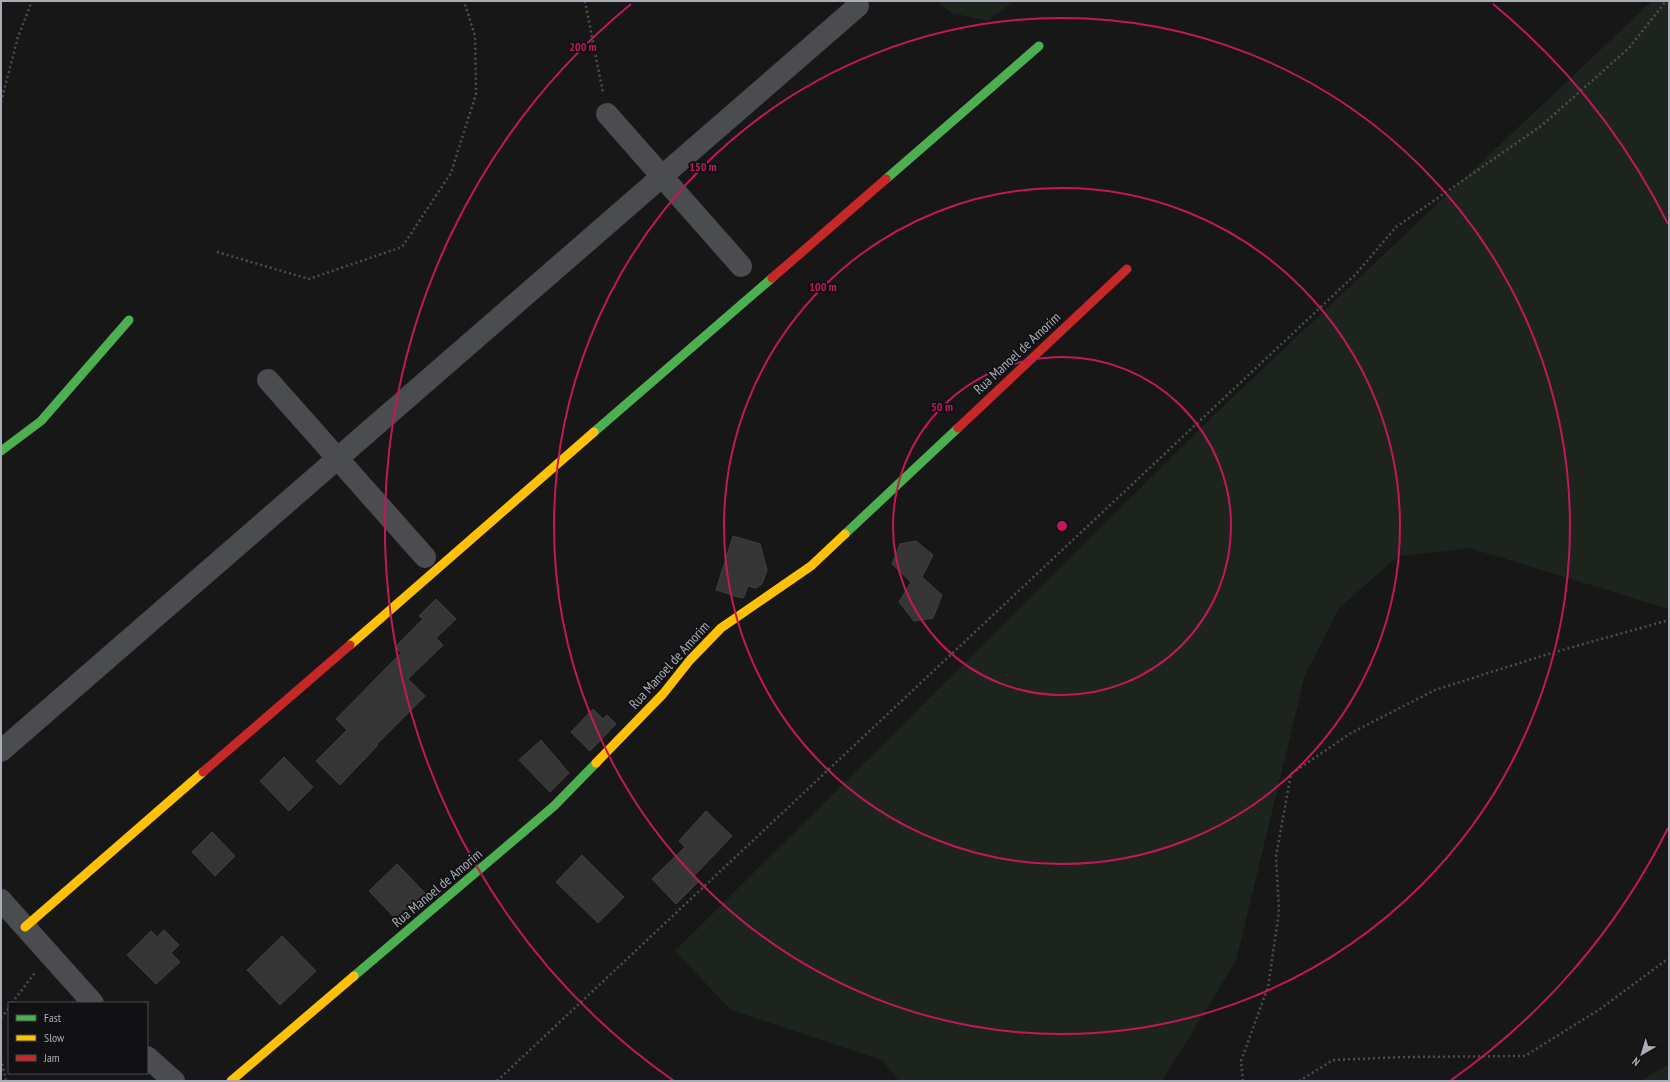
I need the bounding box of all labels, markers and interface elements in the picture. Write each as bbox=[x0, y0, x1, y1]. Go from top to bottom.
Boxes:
text: 200 m bbox=[569, 39, 597, 54]
text: 150 m bbox=[689, 159, 717, 174]
text: 100 m bbox=[809, 279, 837, 294]
street label: Rua Manoel de Amorim bbox=[970, 308, 1064, 398]
text: 50 m bbox=[931, 399, 953, 414]
centre of rings bbox=[1055, 519, 1069, 533]
street label: Rua Manoel de Amorim bbox=[625, 617, 713, 713]
street label: Rua Manoel de Amorim bbox=[388, 845, 486, 931]
legend bbox=[8, 1002, 148, 1074]
text: Fast bbox=[44, 1010, 62, 1025]
text: Slow bbox=[44, 1030, 65, 1045]
north arrow bbox=[1622, 1034, 1662, 1074]
text: Jam bbox=[43, 1050, 60, 1065]
text: N bbox=[1629, 1055, 1642, 1069]

